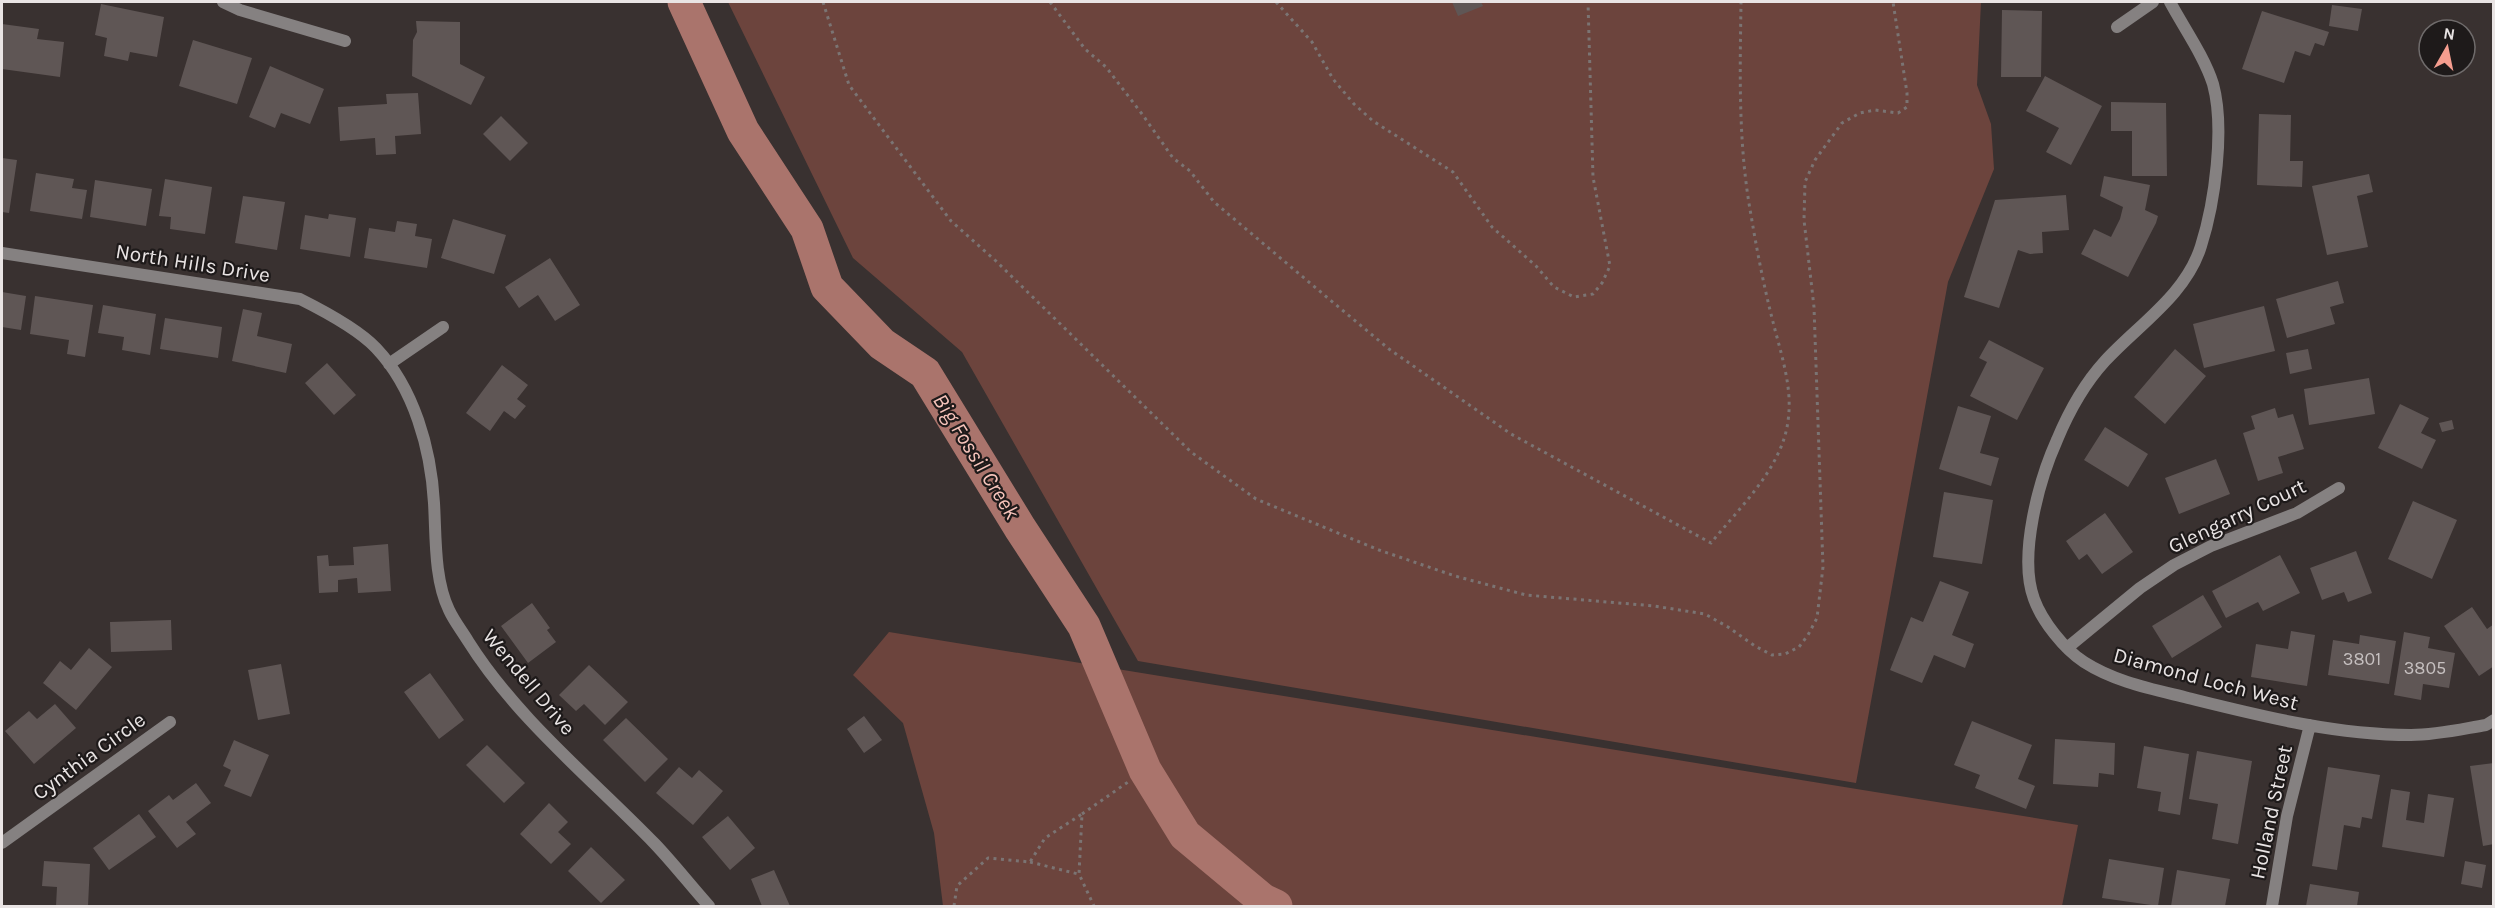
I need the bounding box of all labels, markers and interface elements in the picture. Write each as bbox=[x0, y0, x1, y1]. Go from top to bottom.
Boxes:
north arrow bbox=[2417, 18, 2477, 78]
text: N bbox=[2442, 23, 2456, 44]
street label: North Hills Drive bbox=[114, 239, 272, 287]
water label: Big Fossil Creek bbox=[927, 389, 1025, 525]
street label: Glengarry Court bbox=[2165, 474, 2310, 558]
street label: Wendell Drive bbox=[478, 624, 580, 740]
street label: Diamond Loch West bbox=[2111, 643, 2301, 715]
house number: 3801 bbox=[2343, 648, 2381, 670]
house number: 3805 bbox=[2404, 657, 2446, 679]
street label: Cynthia Circle bbox=[28, 707, 150, 805]
street label: Holland Street bbox=[2245, 743, 2297, 881]

